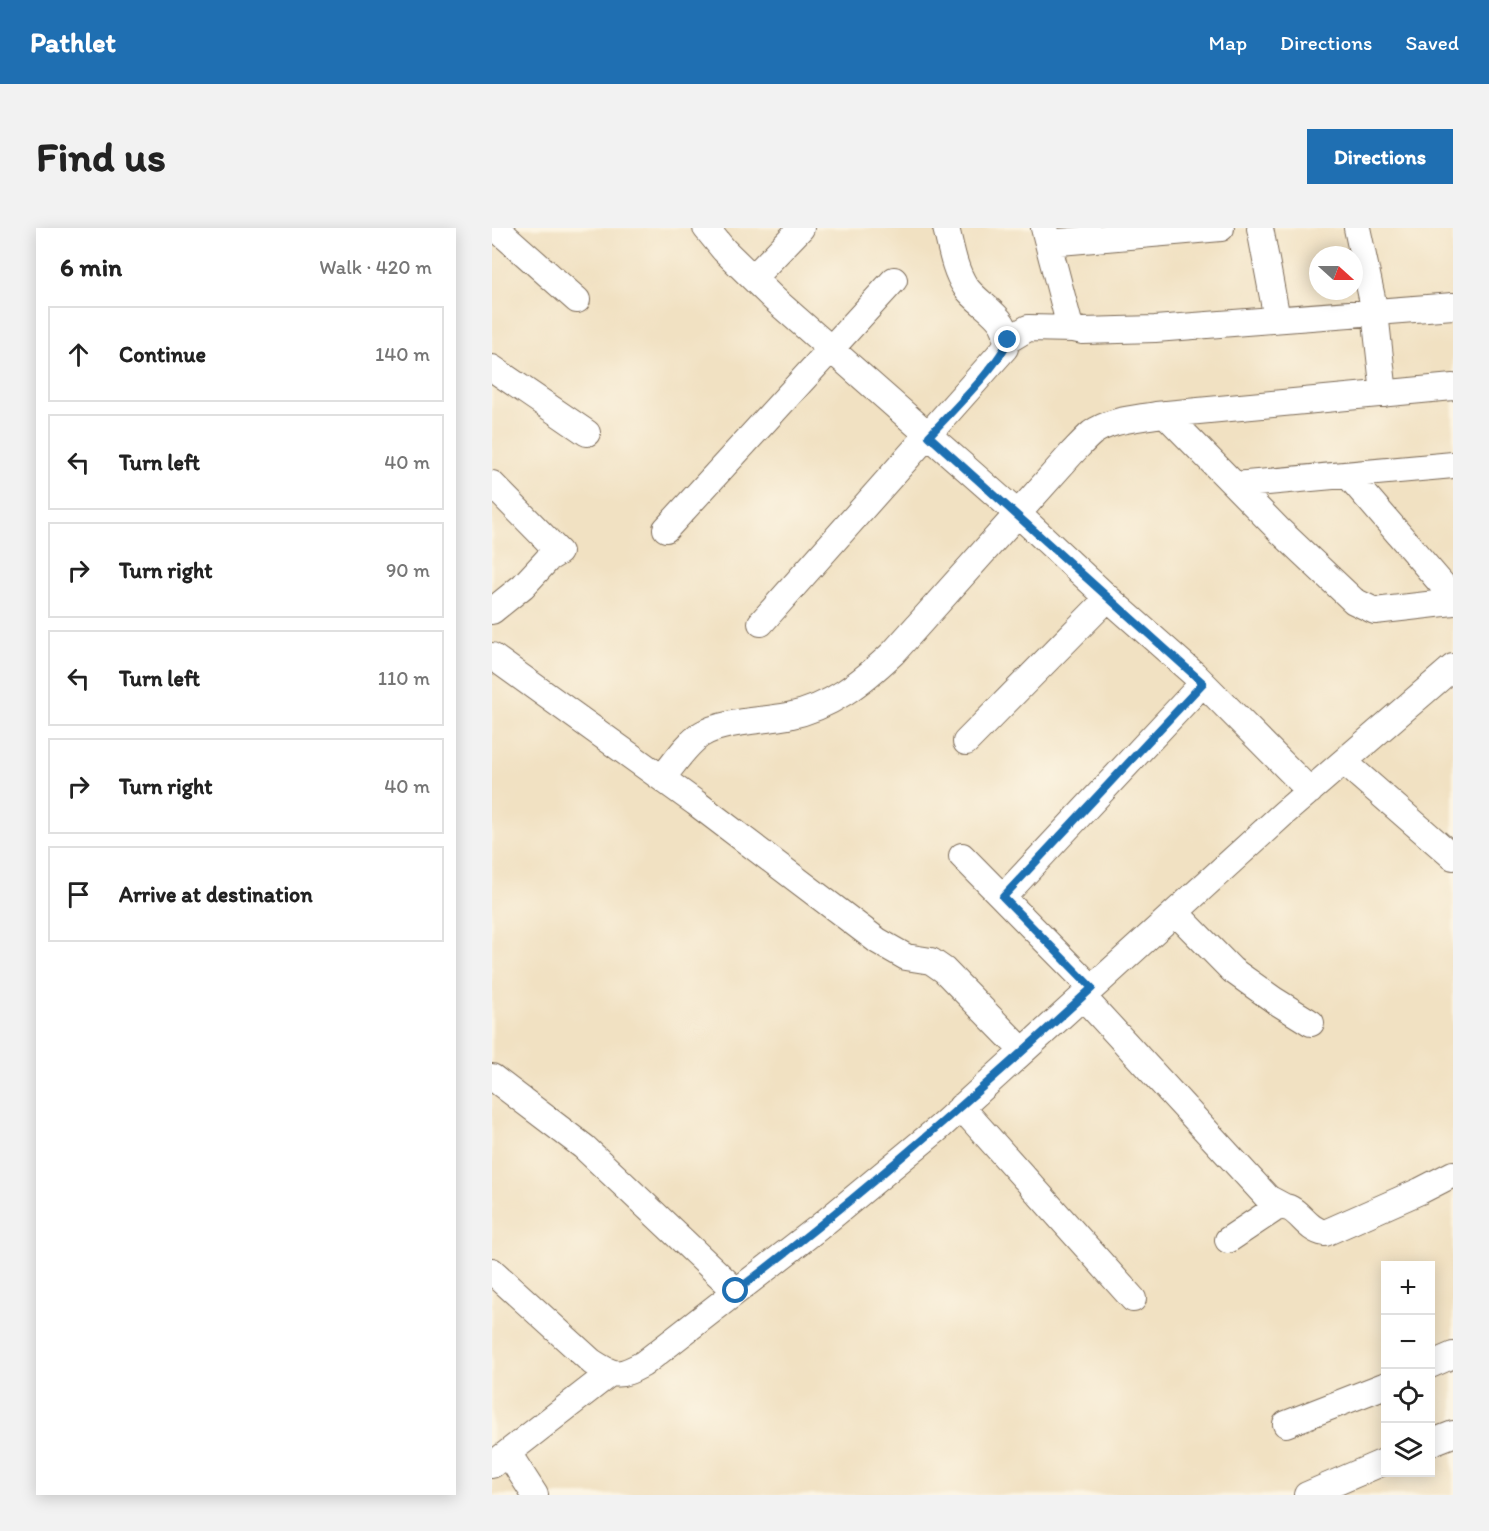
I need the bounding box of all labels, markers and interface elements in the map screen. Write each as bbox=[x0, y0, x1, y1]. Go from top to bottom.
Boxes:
text: Pathlet bbox=[30, 25, 116, 59]
text: Map bbox=[1209, 30, 1247, 55]
text: Directions bbox=[1280, 30, 1372, 55]
text: Saved bbox=[1405, 30, 1459, 55]
button: Directions bbox=[1307, 129, 1453, 184]
text: Find us bbox=[36, 131, 166, 182]
north arrow bbox=[1309, 246, 1363, 300]
text: 6 min bbox=[60, 251, 122, 283]
text: Walk · 420 m bbox=[319, 255, 432, 279]
route end bbox=[994, 326, 1020, 352]
icon: ahead bbox=[62, 338, 95, 371]
text: Continue bbox=[119, 341, 206, 368]
text: 140 m bbox=[375, 342, 430, 366]
icon: left bbox=[62, 446, 95, 479]
text: Turn left bbox=[119, 449, 200, 476]
text: 40 m bbox=[384, 450, 430, 474]
icon: right bbox=[62, 554, 95, 587]
text: Turn right bbox=[119, 557, 213, 584]
text: 90 m bbox=[386, 558, 430, 582]
icon: left bbox=[62, 662, 95, 695]
text: Turn left bbox=[119, 665, 200, 692]
text: 110 m bbox=[378, 666, 430, 690]
icon: right bbox=[62, 770, 95, 803]
text: Turn right bbox=[119, 773, 213, 800]
text: 40 m bbox=[384, 774, 430, 798]
icon: arrive bbox=[62, 878, 95, 911]
text: Arrive at destination bbox=[119, 881, 313, 908]
map controls bbox=[1381, 1261, 1435, 1477]
button: + bbox=[1381, 1261, 1435, 1315]
route start bbox=[722, 1277, 748, 1303]
button: − bbox=[1381, 1315, 1435, 1369]
button: locate bbox=[1381, 1369, 1435, 1423]
button: layers bbox=[1381, 1423, 1435, 1477]

